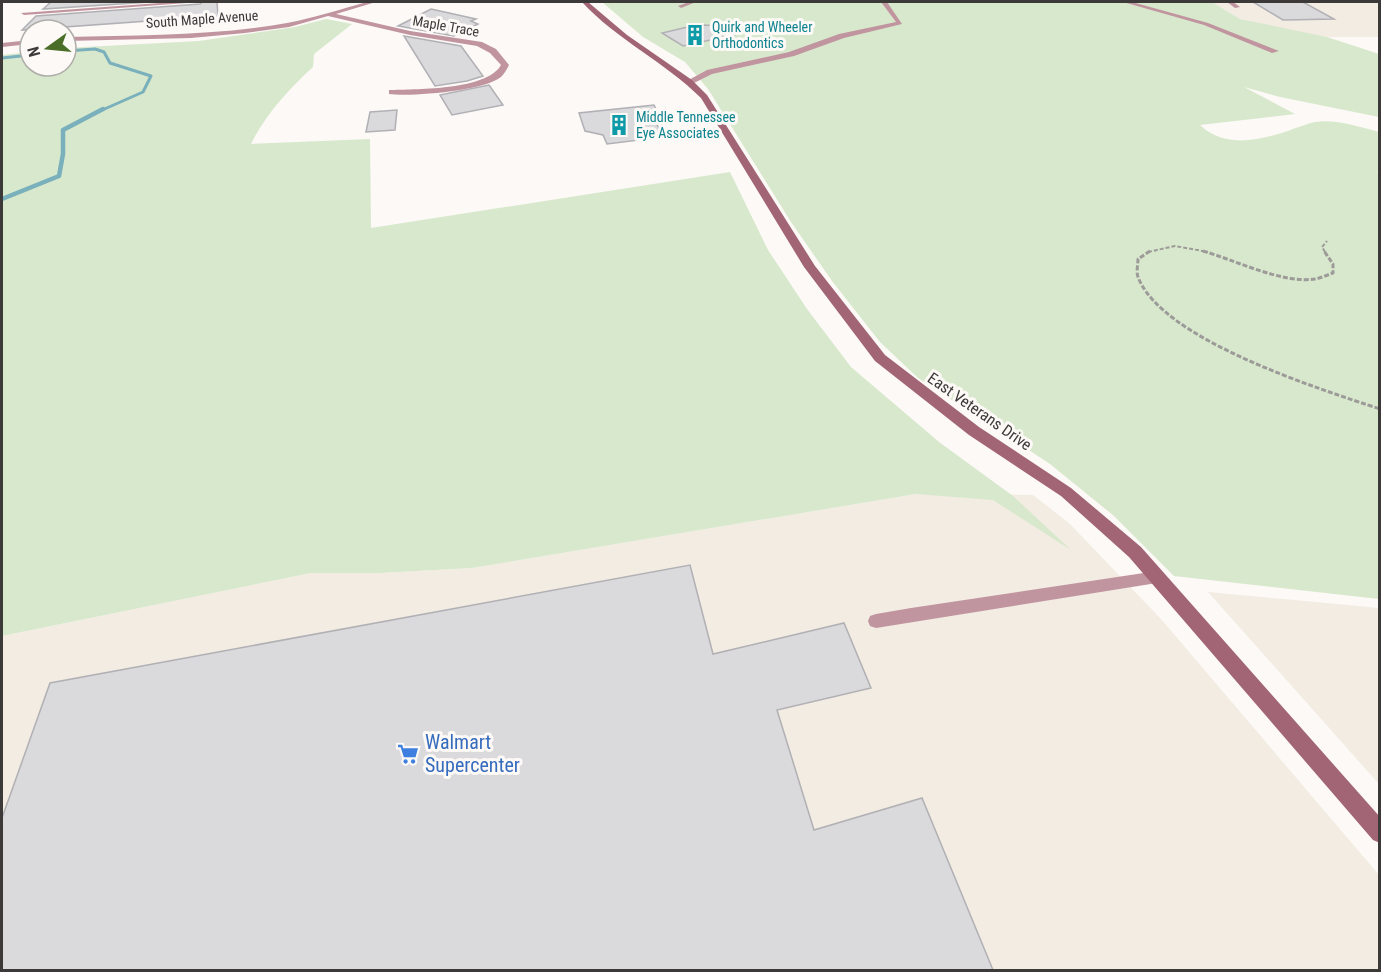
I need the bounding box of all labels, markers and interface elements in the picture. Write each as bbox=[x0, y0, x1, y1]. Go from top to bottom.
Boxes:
street label: South Maple Avenue bbox=[145, 7, 259, 31]
street label: Maple Trace bbox=[411, 12, 481, 40]
north arrow bbox=[18, 18, 78, 78]
place label: Quirk and Wheeler Orthodontics bbox=[712, 19, 812, 51]
building icon: Quirk and Wheeler Orthodontics bbox=[683, 23, 707, 47]
text: N bbox=[24, 45, 44, 59]
place label: Middle Tennessee Eye Associates bbox=[636, 109, 736, 141]
building icon: Middle Tennessee Eye Associates bbox=[607, 113, 631, 137]
street label: East Veterans Drive bbox=[924, 368, 1035, 454]
place label: Walmart Supercenter bbox=[425, 730, 520, 777]
supermarket icon: Walmart Supercenter bbox=[396, 742, 420, 766]

